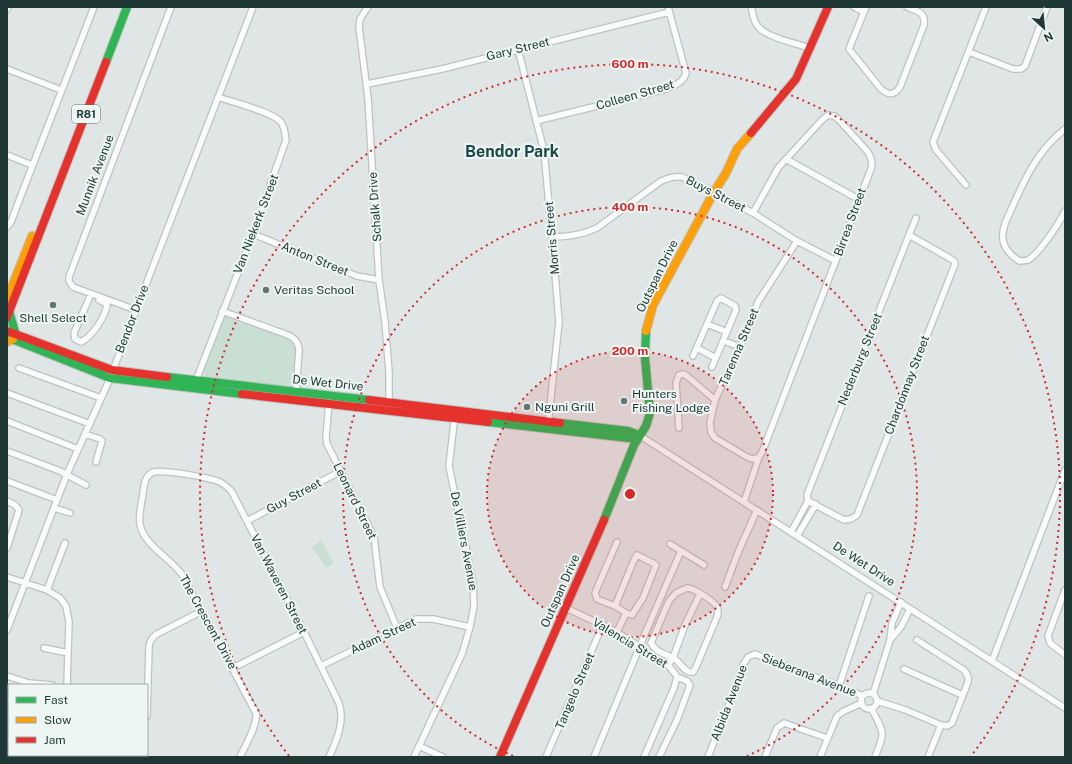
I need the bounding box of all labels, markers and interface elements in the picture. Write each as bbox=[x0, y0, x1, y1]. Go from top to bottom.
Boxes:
north arrow bbox=[1024, 8, 1064, 48]
text: N bbox=[1042, 30, 1055, 44]
street label: Gary Street bbox=[485, 34, 551, 64]
text: 600 m bbox=[612, 57, 649, 71]
street label: Colleen Street bbox=[594, 77, 676, 113]
road number: R81 bbox=[72, 105, 100, 123]
street label: Munnik Avenue bbox=[73, 132, 117, 217]
district label: Bendor Park bbox=[465, 142, 559, 161]
street label: Schalk Drive bbox=[366, 171, 384, 242]
street label: Van Niekerk Street bbox=[231, 172, 282, 276]
street label: Buys Street bbox=[684, 173, 749, 215]
street label: Birrea Street bbox=[831, 186, 869, 258]
street label: Morris Street bbox=[542, 200, 562, 275]
text: 400 m bbox=[612, 200, 649, 214]
street label: Outspan Drive bbox=[633, 237, 681, 314]
street label: Anton Street bbox=[279, 239, 351, 279]
street label: Bendor Drive bbox=[113, 283, 152, 355]
place label: Veritas School bbox=[274, 283, 355, 297]
marker: Veritas School bbox=[261, 285, 271, 295]
marker: Shell Select bbox=[48, 300, 58, 310]
street label: Tarenna Street bbox=[716, 306, 762, 388]
street label: Nederburg Street bbox=[835, 310, 885, 407]
place label: Shell Select bbox=[19, 311, 87, 325]
street label: Chardonnay Street bbox=[882, 333, 932, 436]
text: 200 m bbox=[612, 344, 648, 358]
street label: De Wet Drive bbox=[292, 372, 364, 394]
place label: Hunters Fishing Lodge bbox=[632, 387, 710, 415]
marker: Hunters Fishing Lodge bbox=[619, 396, 629, 406]
place label: Nguni Grill bbox=[535, 400, 595, 414]
marker: Nguni Grill bbox=[522, 402, 532, 412]
street label: Leonard Street bbox=[330, 460, 380, 542]
street label: Guy Street bbox=[264, 476, 324, 516]
centre of rings bbox=[623, 487, 637, 501]
street label: De Villiers Avenue bbox=[448, 490, 480, 592]
street label: Van Waveren Street bbox=[248, 532, 310, 637]
street label: De Wet Drive bbox=[830, 539, 898, 589]
street label: Outspan Drive bbox=[538, 552, 582, 630]
street label: The Crescent Drive bbox=[176, 572, 240, 672]
street label: Adam Street bbox=[348, 615, 418, 657]
street label: Valencia Street bbox=[590, 615, 670, 671]
street label: Tangelo Street bbox=[553, 650, 598, 732]
street label: Sieberana Avenue bbox=[760, 650, 859, 700]
street label: Albida Avenue bbox=[708, 663, 750, 743]
legend bbox=[8, 684, 148, 756]
text: Fast bbox=[44, 693, 69, 707]
text: Slow bbox=[44, 713, 72, 727]
text: Jam bbox=[44, 733, 66, 747]

